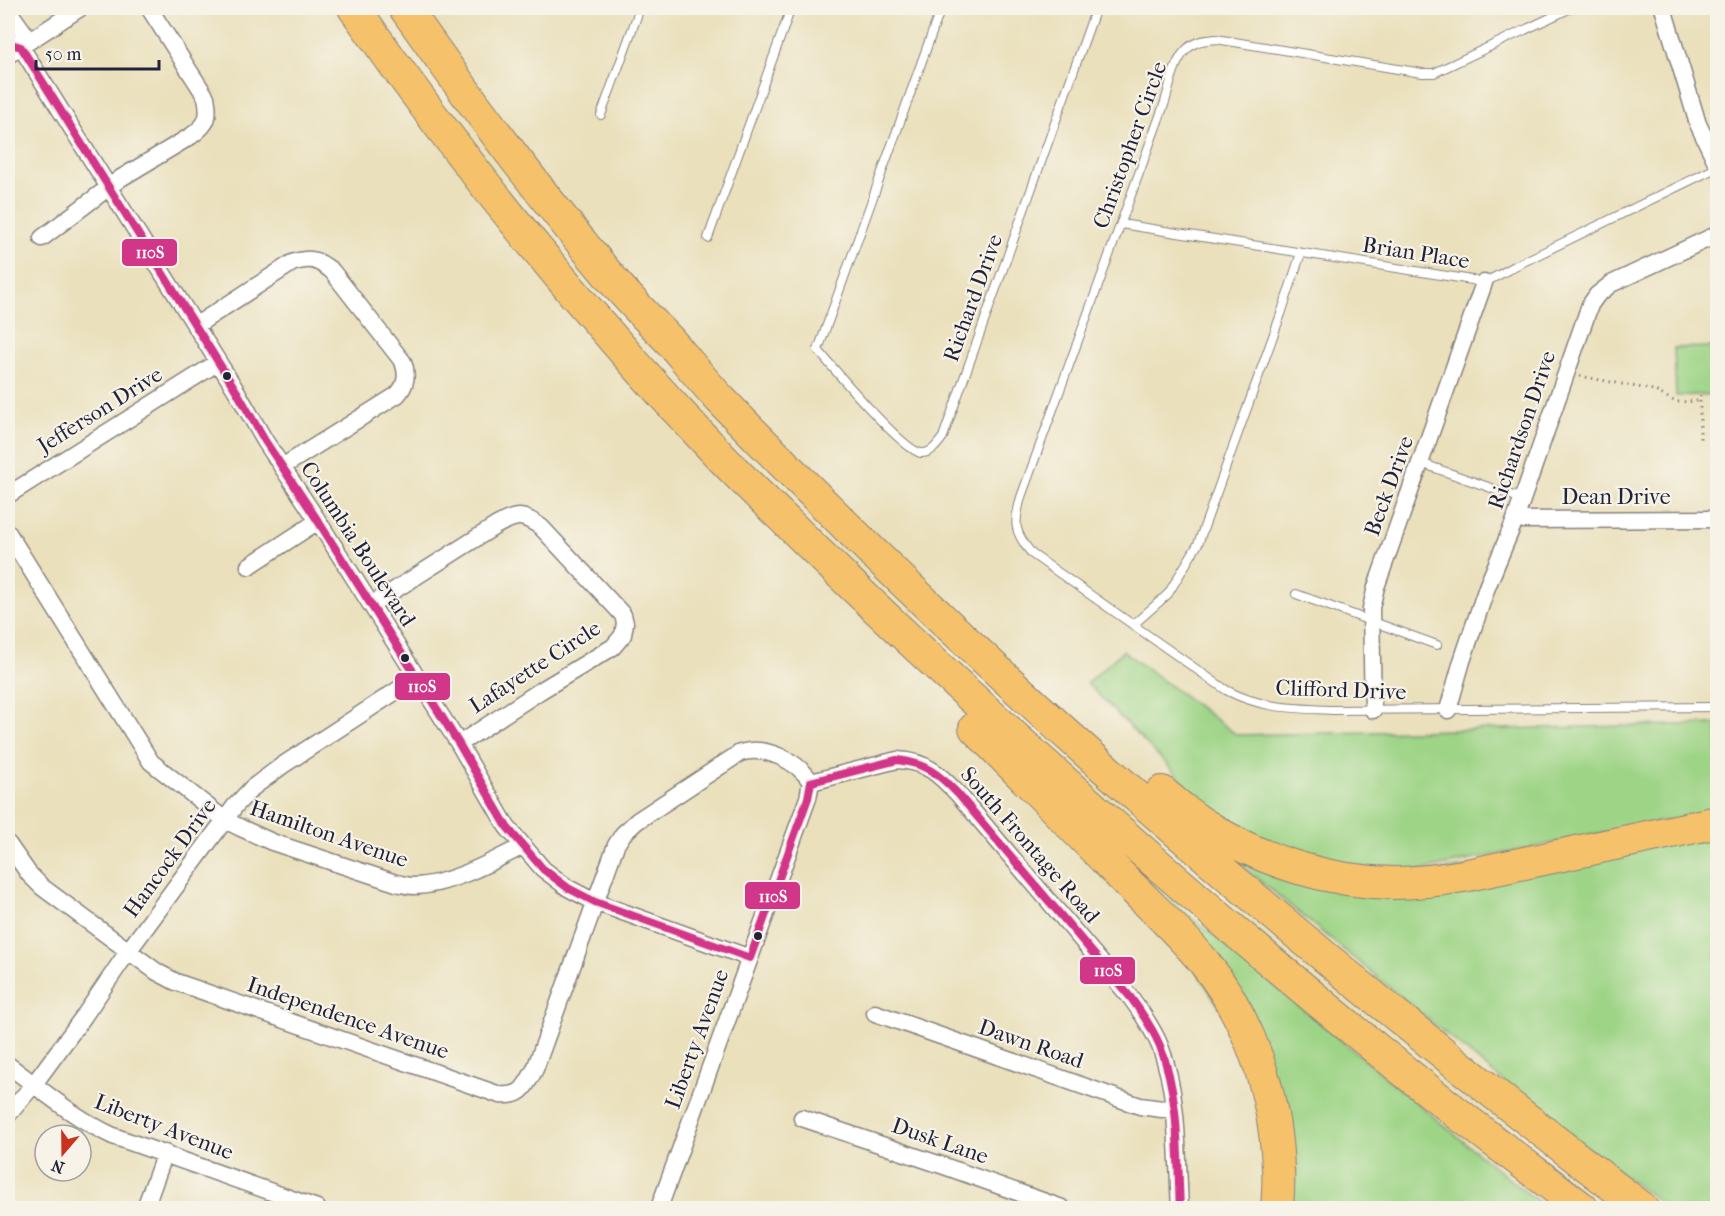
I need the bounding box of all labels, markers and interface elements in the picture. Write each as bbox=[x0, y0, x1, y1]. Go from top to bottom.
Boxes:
scale bar bbox=[36, 33, 159, 71]
text: 50 m bbox=[45, 44, 82, 65]
street label: Christopher Circle bbox=[1088, 58, 1172, 232]
street label: Richard Drive bbox=[938, 231, 1008, 365]
street label: Brian Place bbox=[1361, 232, 1471, 274]
line badge: 110S bbox=[121, 238, 178, 267]
text: 110S bbox=[136, 243, 164, 262]
street label: Richardson Drive bbox=[1483, 347, 1561, 513]
street label: Jefferson Drive bbox=[31, 361, 167, 460]
unlabelled marker bbox=[221, 370, 233, 382]
street label: Beck Drive bbox=[1359, 432, 1419, 540]
street label: Columbia Boulevard bbox=[295, 457, 422, 632]
street label: Dean Drive bbox=[1561, 484, 1671, 510]
street label: Lafayette Circle bbox=[465, 615, 605, 719]
unlabelled marker bbox=[399, 652, 411, 664]
line badge: 110S bbox=[394, 672, 451, 701]
street label: Clifford Drive bbox=[1275, 675, 1407, 705]
text: 110S bbox=[408, 677, 436, 696]
street label: South Frontage Road bbox=[955, 762, 1106, 929]
street label: Hancock Drive bbox=[118, 793, 222, 922]
street label: Hamilton Avenue bbox=[246, 795, 412, 873]
line badge: 110S bbox=[744, 881, 801, 910]
text: 110S bbox=[759, 887, 787, 906]
unlabelled marker bbox=[752, 930, 764, 942]
line badge: 110S bbox=[1079, 956, 1136, 985]
text: 110S bbox=[1094, 961, 1122, 980]
street label: Liberty Avenue bbox=[660, 966, 734, 1112]
street label: Independence Avenue bbox=[244, 971, 452, 1065]
street label: Dawn Road bbox=[975, 1014, 1088, 1074]
street label: Liberty Avenue bbox=[91, 1089, 237, 1165]
street label: Dusk Lane bbox=[888, 1112, 992, 1170]
north arrow bbox=[33, 1123, 93, 1183]
text: N bbox=[48, 1155, 67, 1178]

